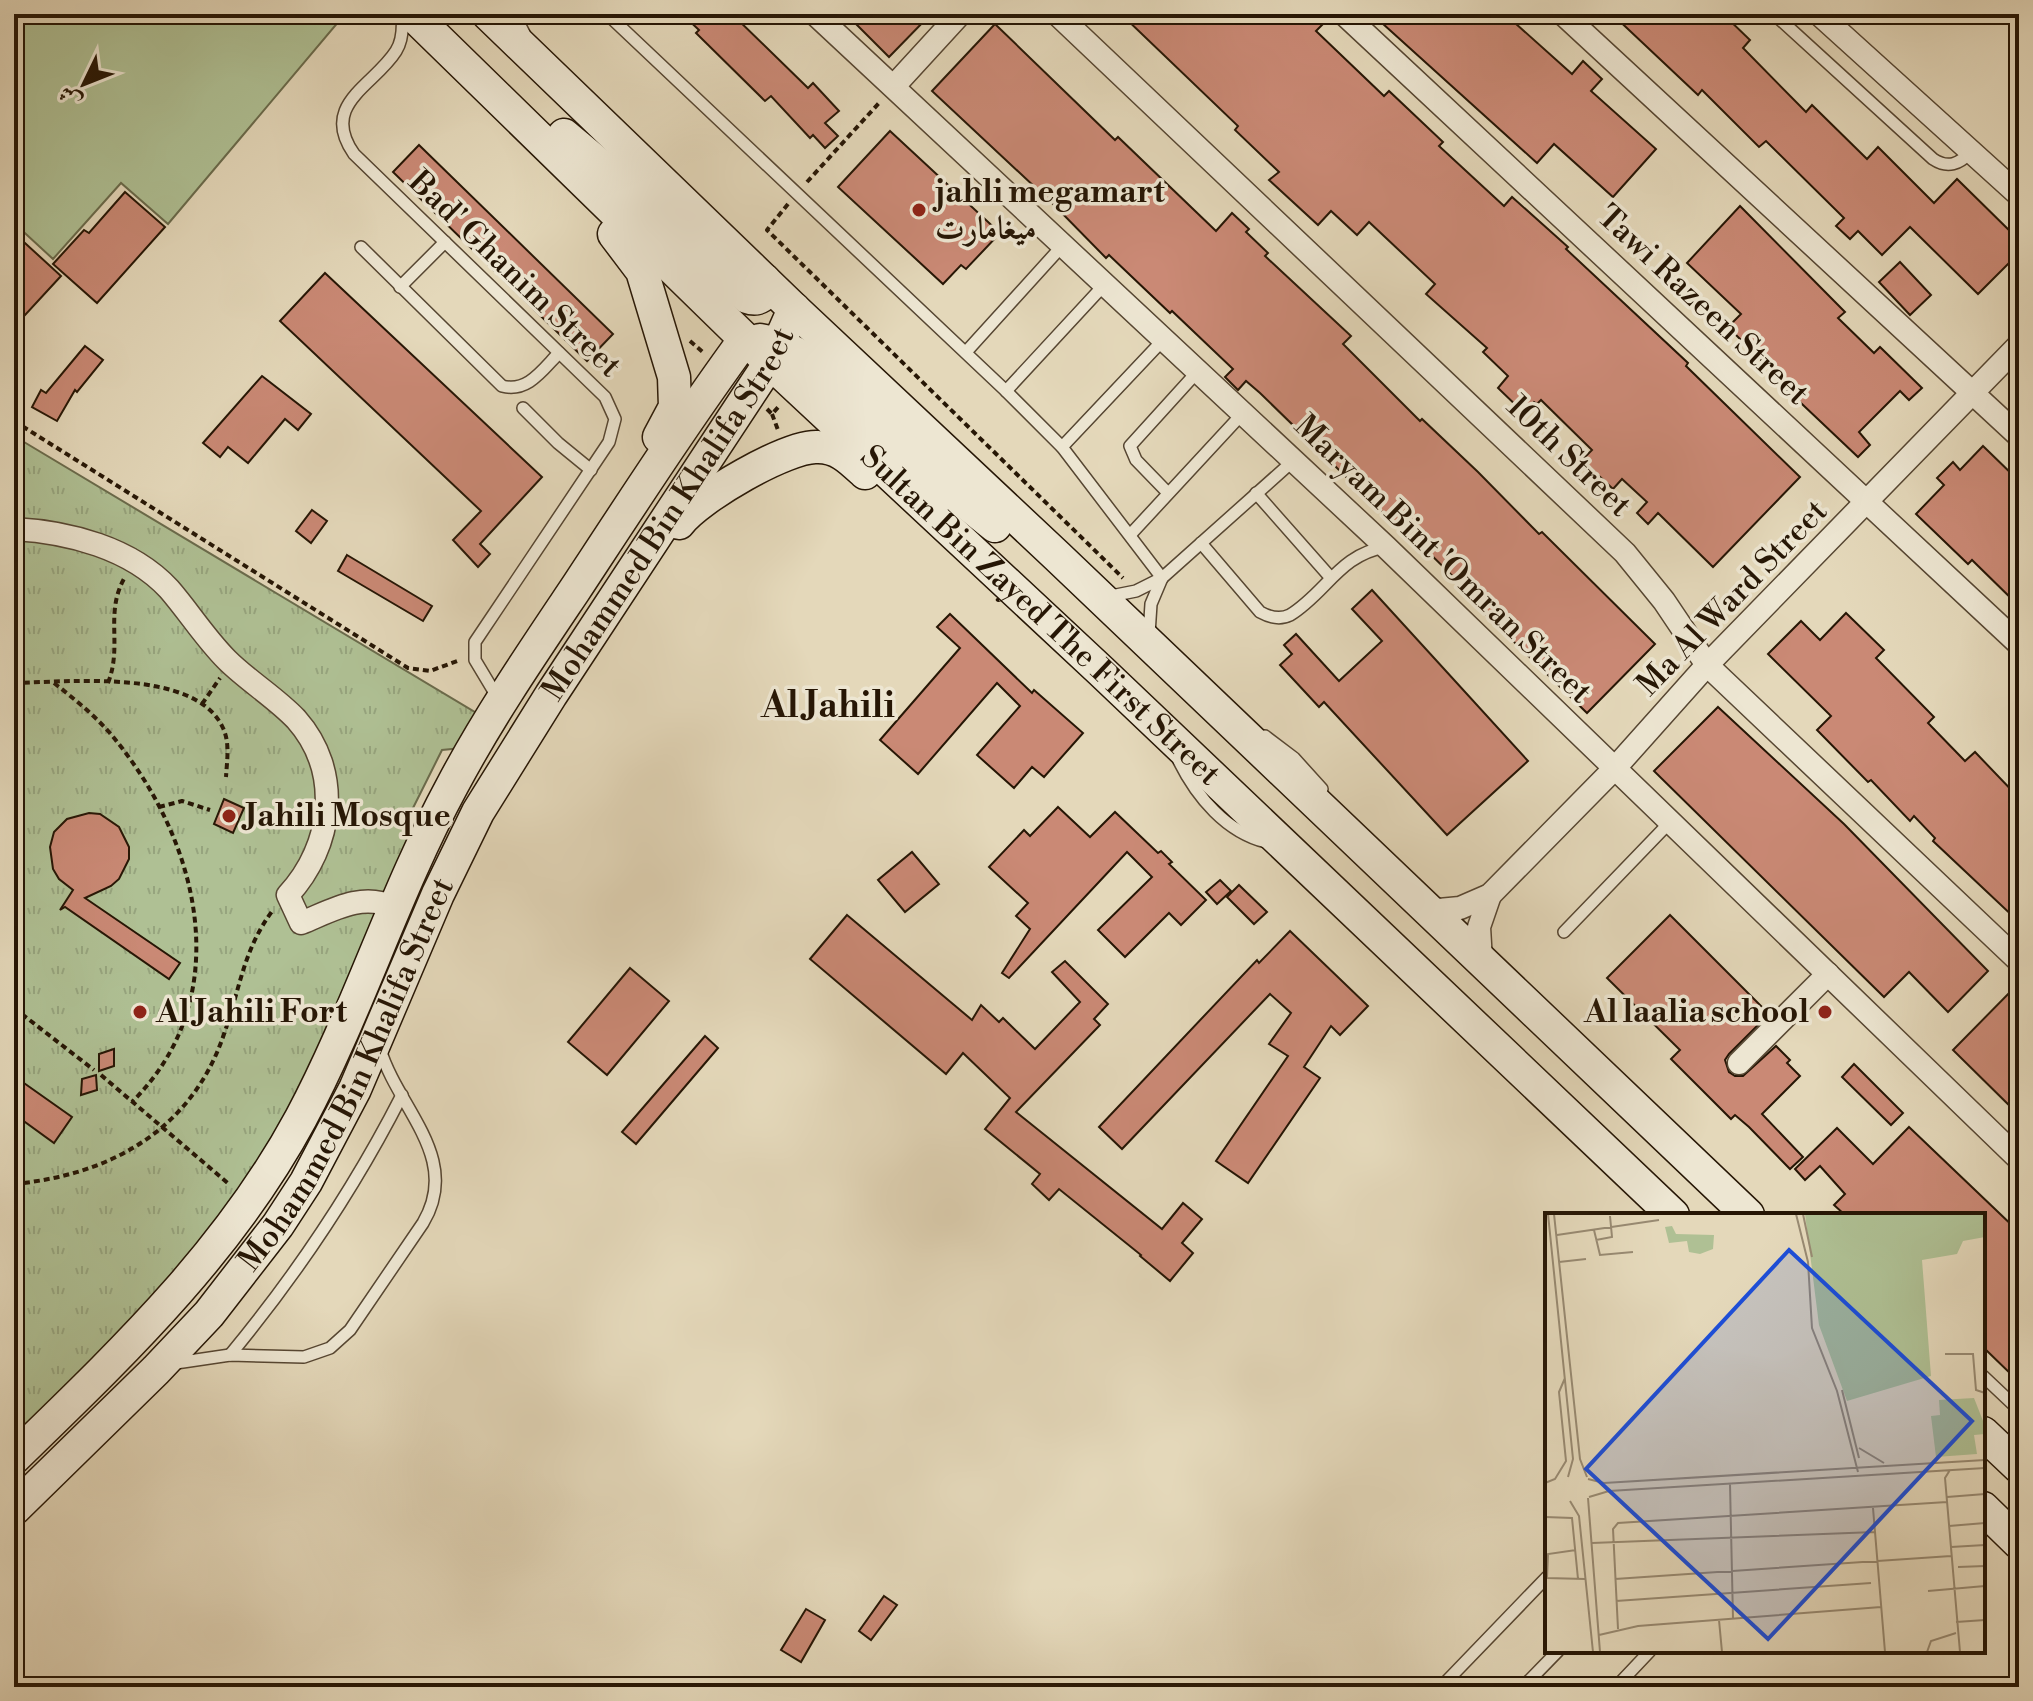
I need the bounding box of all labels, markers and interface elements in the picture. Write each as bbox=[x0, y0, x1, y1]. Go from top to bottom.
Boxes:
north arrow bbox=[44, 44, 124, 124]
text: ش bbox=[53, 79, 88, 114]
street label: Bad' Ghanim Street bbox=[399, 161, 630, 386]
place label: jahli megamart ميغامارت bbox=[932, 172, 1166, 249]
street label: Tawi Razeen Street bbox=[1589, 197, 1817, 413]
marker: jahli megamart ميغامارت bbox=[910, 201, 928, 219]
street label: Mohammed Bin Khalifa Street bbox=[533, 321, 803, 708]
street label: 10th Street bbox=[1498, 387, 1640, 525]
street label: Maryam Bint 'Omran Street bbox=[1286, 406, 1600, 712]
street label: Sultan Bin Zayed The First Street bbox=[852, 437, 1229, 794]
street label: Ma Al Ward Street bbox=[1628, 491, 1836, 705]
district label: Al Jahili bbox=[760, 684, 895, 729]
place label: Jahili Mosque bbox=[241, 796, 451, 836]
marker: Jahili Mosque bbox=[220, 807, 238, 825]
street label: Mohammed Bin Khalifa Street bbox=[230, 871, 463, 1279]
place label: Al Jahili Fort bbox=[155, 992, 348, 1032]
place label: Al laalia school bbox=[1583, 992, 1809, 1032]
marker: Al Jahili Fort bbox=[131, 1003, 149, 1021]
marker: Al laalia school bbox=[1816, 1003, 1834, 1021]
inset map bbox=[1545, 1213, 1985, 1653]

